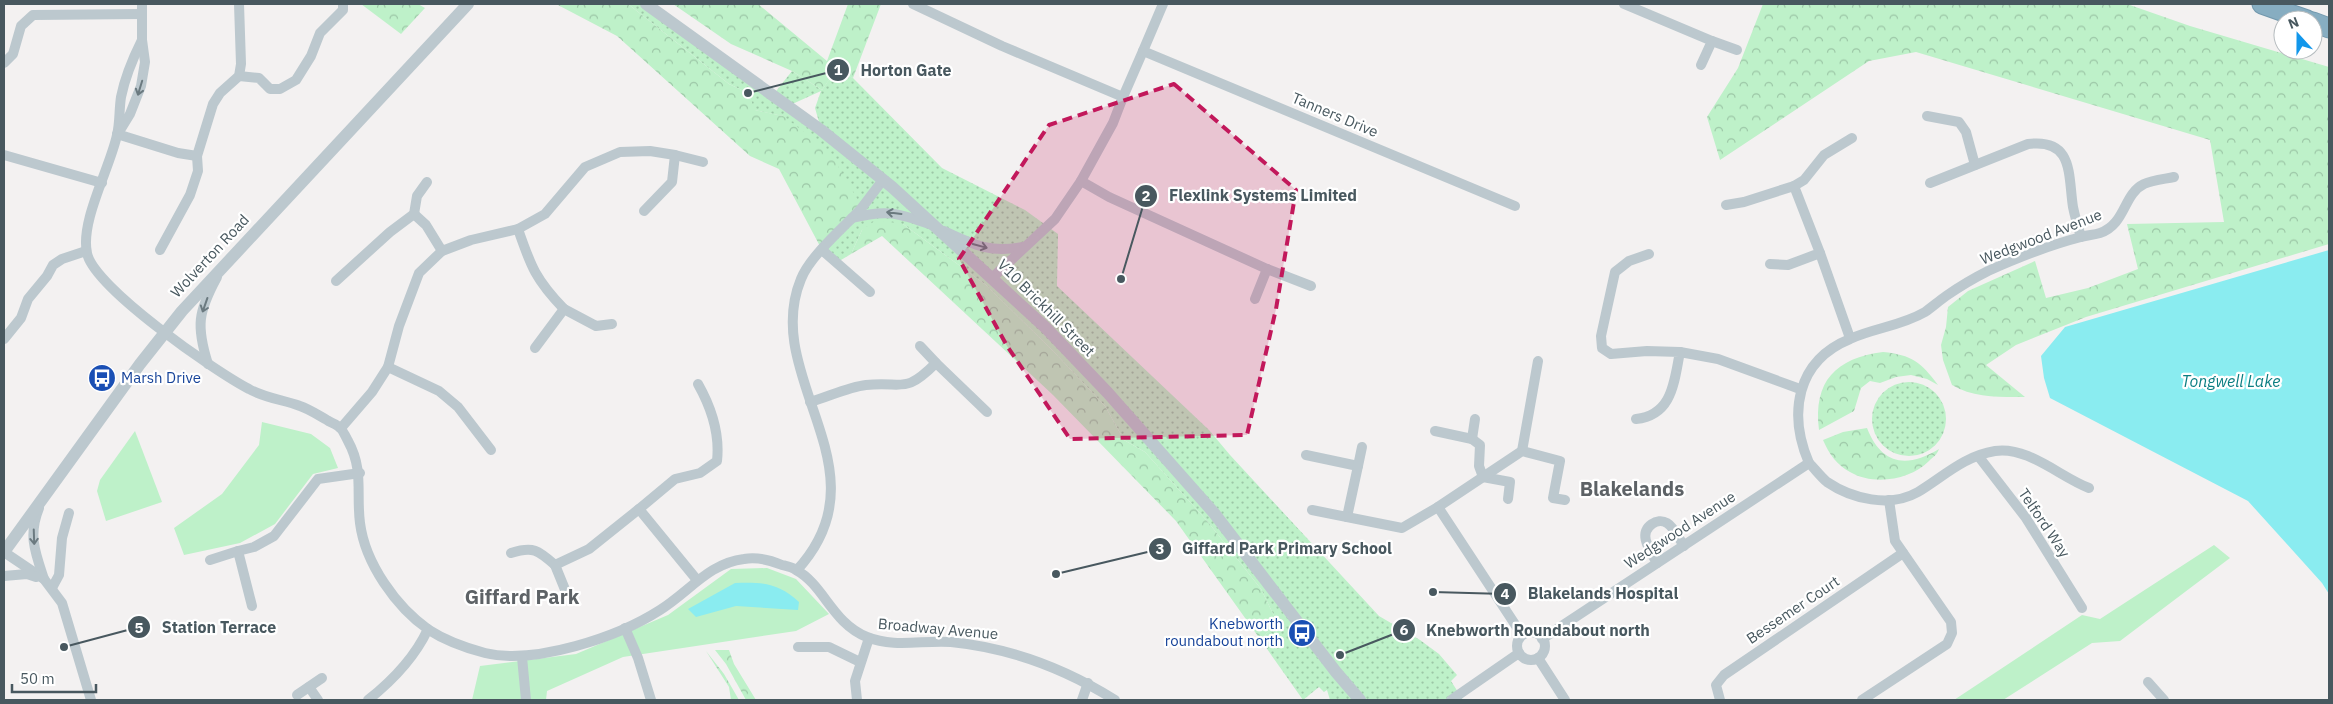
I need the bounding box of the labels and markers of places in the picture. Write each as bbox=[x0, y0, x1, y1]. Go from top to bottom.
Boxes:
callout: Horton Gate bbox=[826, 55, 962, 86]
callout: Flexlink Systems Limited bbox=[1134, 180, 1367, 211]
bus stop icon: Marsh Drive bbox=[87, 363, 117, 393]
place label: Marsh Drive bbox=[121, 368, 201, 387]
callout: Giffard Park Primary School bbox=[1147, 533, 1402, 564]
callout: Blakelands Hospital bbox=[1492, 578, 1688, 609]
callout: Station Terrace bbox=[127, 612, 286, 643]
place label: Knebworth roundabout north bbox=[1165, 614, 1283, 650]
callout: Knebworth Roundabout north bbox=[1391, 615, 1660, 646]
bus stop icon: Knebworth roundabout north bbox=[1287, 618, 1317, 648]

